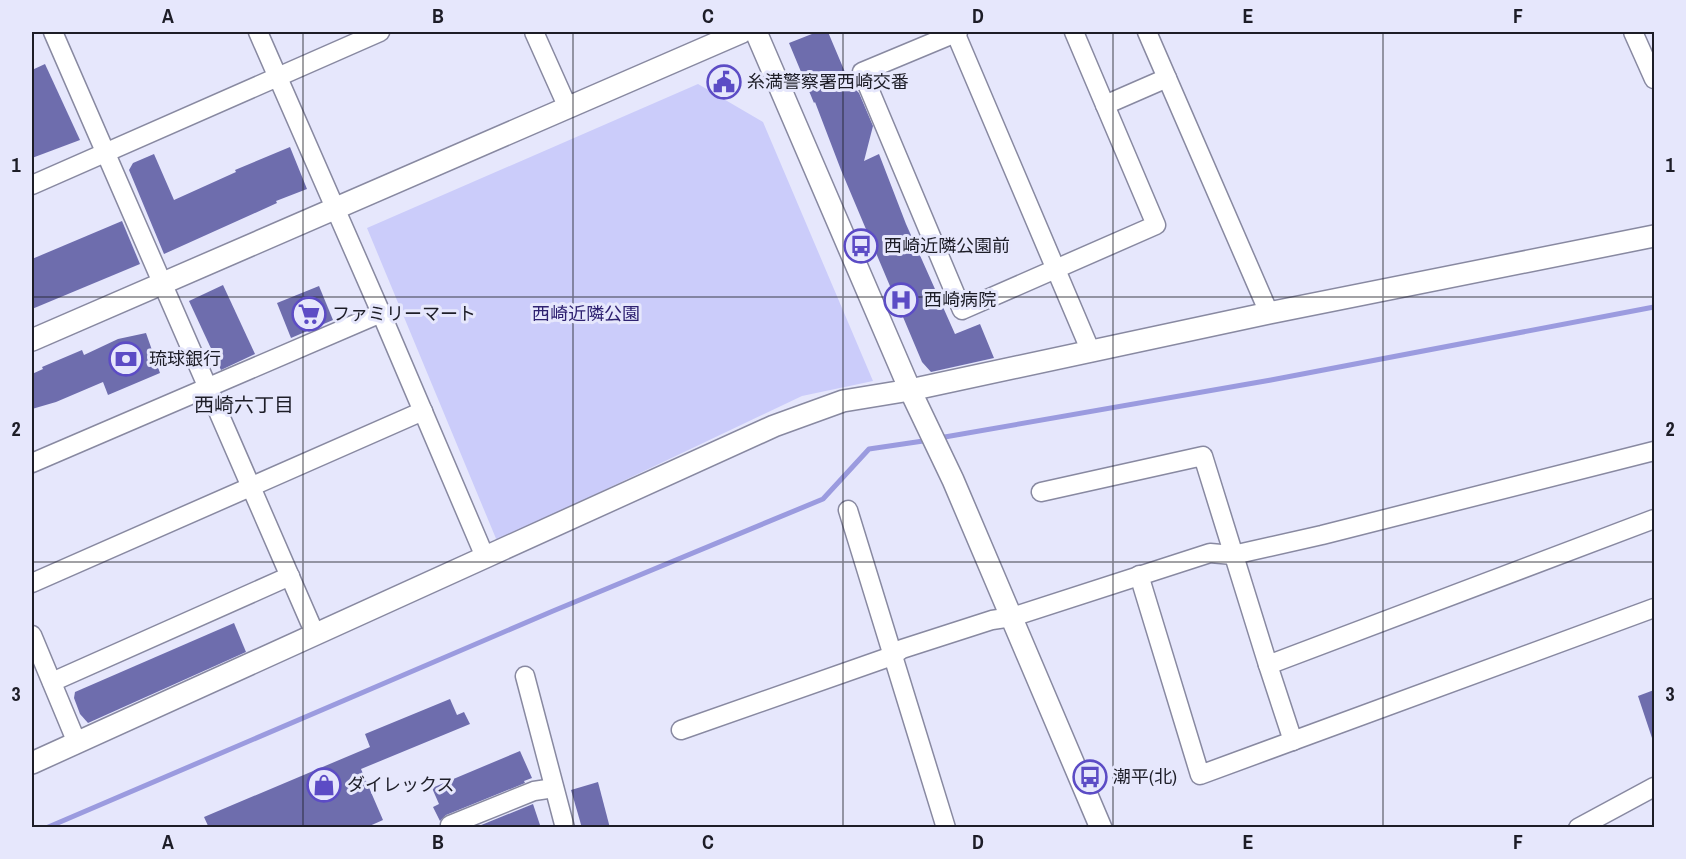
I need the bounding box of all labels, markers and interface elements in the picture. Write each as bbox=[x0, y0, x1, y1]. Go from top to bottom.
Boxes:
text: A bbox=[162, 2, 174, 29]
text: B bbox=[432, 2, 444, 29]
text: C bbox=[702, 2, 714, 29]
text: D bbox=[972, 2, 984, 29]
text: E bbox=[1243, 2, 1254, 29]
text: F bbox=[1513, 2, 1523, 29]
public building icon: 糸満警察署西崎交番 bbox=[706, 64, 742, 100]
place label: 糸満警察署西崎交番 bbox=[747, 69, 909, 94]
text: 1 bbox=[11, 151, 21, 178]
text: 1 bbox=[1665, 151, 1675, 178]
bus stop icon: 西崎近隣公園前 bbox=[843, 228, 879, 264]
place label: 西崎近隣公園前 bbox=[884, 233, 1010, 258]
hospital icon: 西崎病院 bbox=[883, 282, 919, 318]
place label: 西崎病院 bbox=[924, 287, 996, 312]
supermarket icon: ファミリーマート bbox=[291, 296, 327, 332]
place label: ファミリーマート bbox=[332, 301, 476, 326]
park label: 西崎近隣公園 bbox=[532, 301, 640, 326]
bank icon: 琉球銀行 bbox=[108, 341, 144, 377]
place label: 琉球銀行 bbox=[149, 346, 221, 371]
district label: 西崎六丁目 bbox=[194, 391, 294, 418]
text: 2 bbox=[11, 415, 21, 442]
text: 2 bbox=[1665, 415, 1675, 442]
text: 3 bbox=[11, 680, 21, 707]
text: 3 bbox=[1665, 680, 1675, 707]
bus stop icon: 潮平(北) bbox=[1072, 759, 1108, 795]
place label: 潮平(北) bbox=[1113, 764, 1177, 789]
shop icon: ダイレックス bbox=[306, 767, 342, 803]
place label: ダイレックス bbox=[347, 772, 454, 797]
text: A bbox=[162, 828, 174, 855]
text: B bbox=[432, 828, 444, 855]
text: C bbox=[702, 828, 714, 855]
text: D bbox=[972, 828, 984, 855]
text: E bbox=[1243, 828, 1254, 855]
text: F bbox=[1513, 828, 1523, 855]

